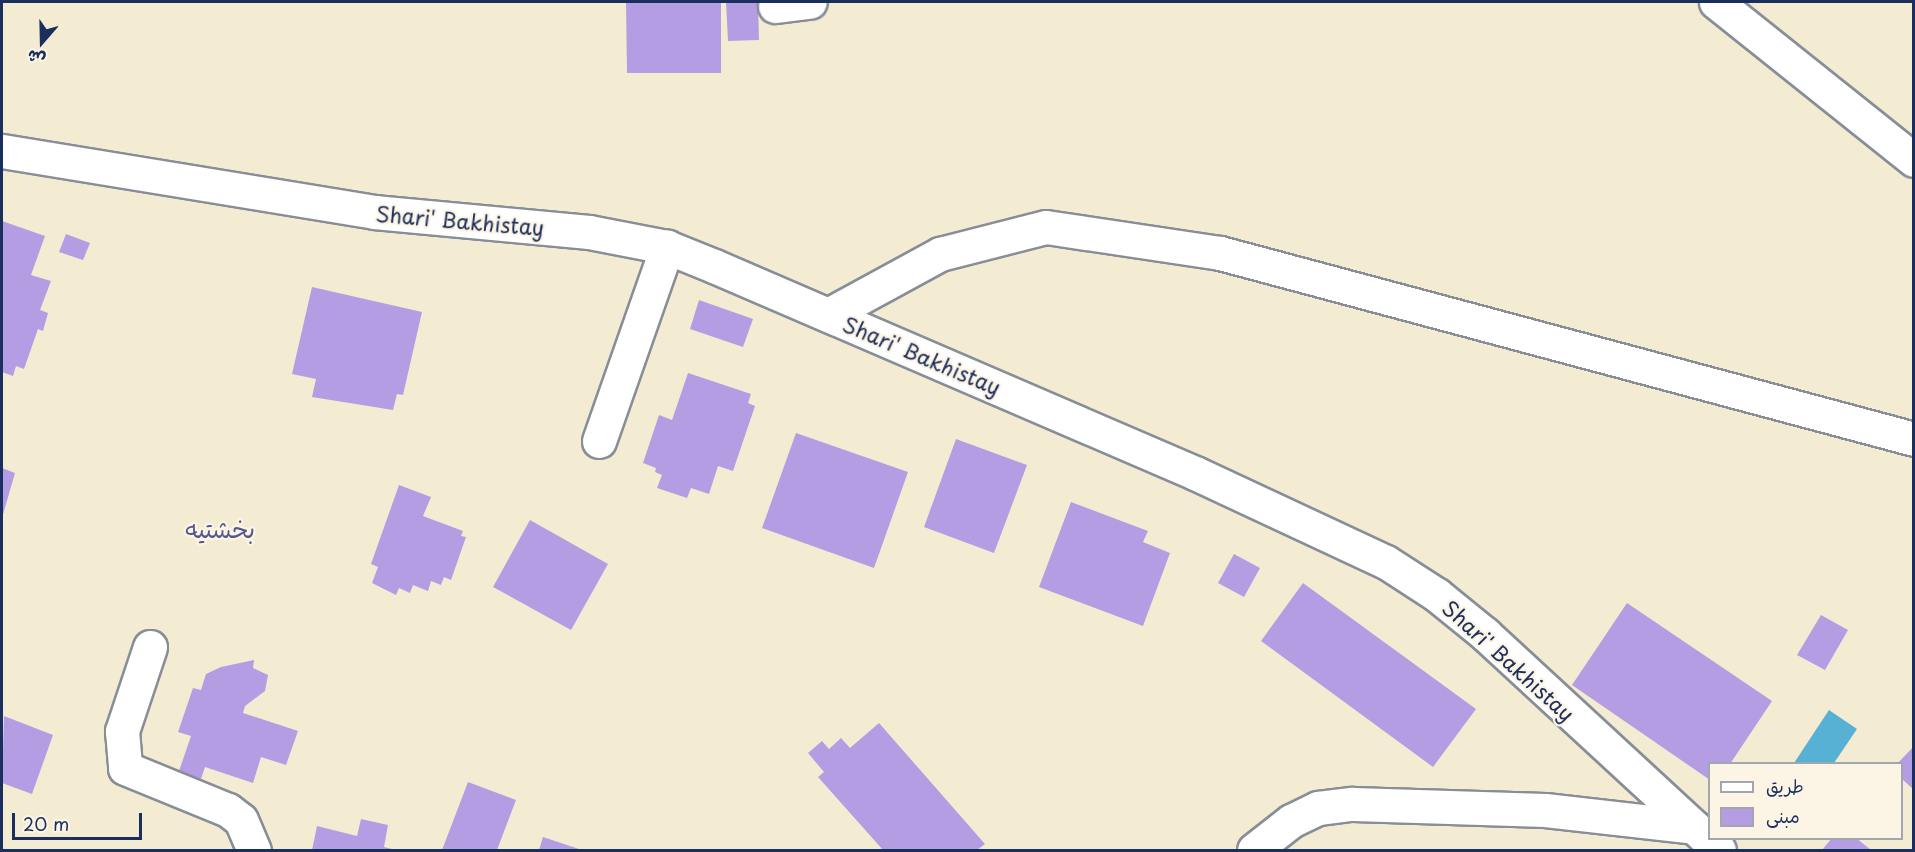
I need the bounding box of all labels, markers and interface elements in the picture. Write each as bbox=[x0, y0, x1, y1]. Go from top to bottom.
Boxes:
north arrow bbox=[12, 12, 72, 72]
text: ش bbox=[23, 45, 48, 73]
street label: Shari' Bakhistay bbox=[374, 200, 546, 240]
street label: Shari' Bakhistay bbox=[839, 310, 1005, 400]
district label: بخشتيه bbox=[185, 515, 255, 543]
street label: Shari' Bakhistay bbox=[1437, 594, 1581, 726]
legend bbox=[1708, 762, 1903, 840]
text: طريق bbox=[1766, 772, 1804, 799]
scale bar bbox=[15, 801, 146, 839]
text: مبنى bbox=[1766, 802, 1800, 829]
text: 20 m bbox=[23, 810, 69, 837]

